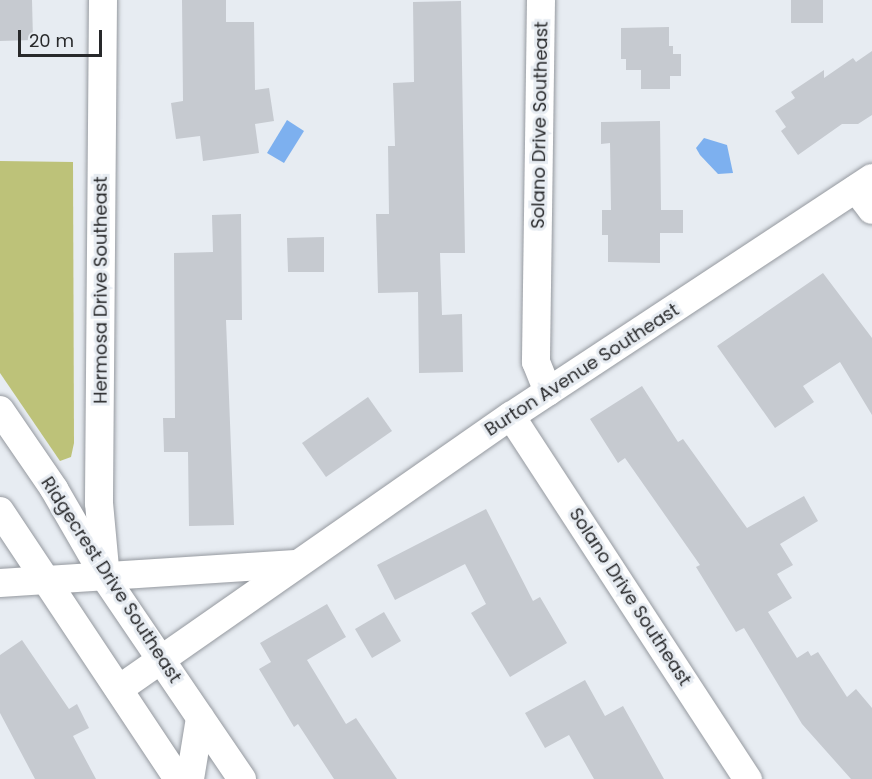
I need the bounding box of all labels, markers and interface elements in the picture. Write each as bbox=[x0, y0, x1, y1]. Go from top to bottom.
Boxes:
scale bar bbox=[21, 18, 105, 56]
street label: Solano Drive Southeast bbox=[527, 21, 553, 229]
text: 20 m bbox=[29, 28, 74, 53]
street label: Hermosa Drive Southeast bbox=[90, 176, 112, 404]
street label: Burton Avenue Southeast bbox=[481, 299, 683, 441]
street label: Ridgecrest Drive Southeast bbox=[36, 473, 186, 687]
street label: Solano Drive Southeast bbox=[564, 504, 696, 690]

